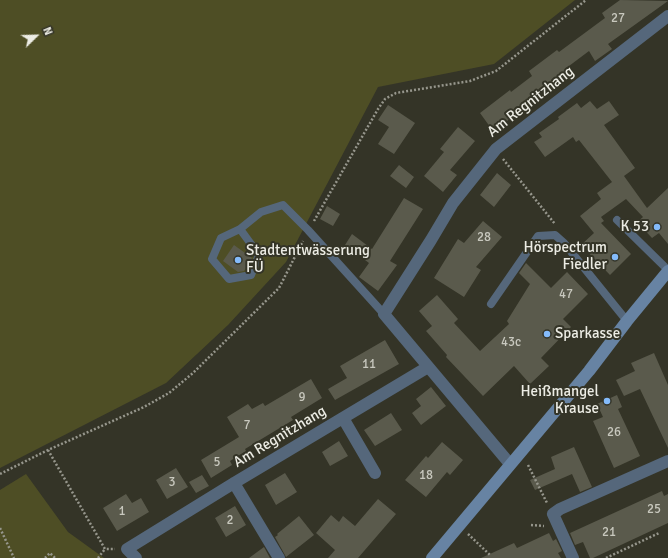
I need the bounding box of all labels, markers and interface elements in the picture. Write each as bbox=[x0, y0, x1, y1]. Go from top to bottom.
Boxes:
house number: 27 bbox=[611, 11, 625, 27]
north arrow bbox=[16, 16, 56, 56]
text: N bbox=[40, 25, 55, 37]
street label: Am Regnitzhang bbox=[484, 63, 578, 141]
place label: K 53 bbox=[621, 218, 649, 236]
marker: K 53 bbox=[652, 222, 662, 232]
house number: 28 bbox=[477, 230, 491, 246]
place label: Hörspectrum Fiedler bbox=[524, 239, 607, 274]
place label: Stadtentwässerung FÜ bbox=[246, 242, 370, 277]
marker: Hörspectrum Fiedler bbox=[610, 252, 620, 262]
marker: Stadtentwässerung FÜ bbox=[233, 255, 243, 265]
house number: 47 bbox=[559, 287, 573, 303]
place label: Sparkasse bbox=[555, 325, 620, 343]
marker: Sparkasse bbox=[542, 329, 552, 339]
house number: 43c bbox=[501, 335, 521, 351]
house number: 11 bbox=[362, 357, 376, 373]
place label: Heißmangel Krause bbox=[520, 383, 599, 418]
house number: 9 bbox=[298, 390, 306, 406]
marker: Heißmangel Krause bbox=[602, 396, 612, 406]
street label: Am Regnitzhang bbox=[230, 402, 330, 472]
house number: 7 bbox=[243, 418, 251, 434]
house number: 26 bbox=[607, 425, 621, 441]
house number: 5 bbox=[213, 455, 221, 471]
house number: 18 bbox=[419, 468, 433, 484]
house number: 3 bbox=[168, 475, 176, 491]
house number: 25 bbox=[647, 502, 661, 518]
house number: 1 bbox=[118, 504, 126, 520]
house number: 2 bbox=[226, 513, 234, 529]
house number: 21 bbox=[602, 525, 616, 541]

